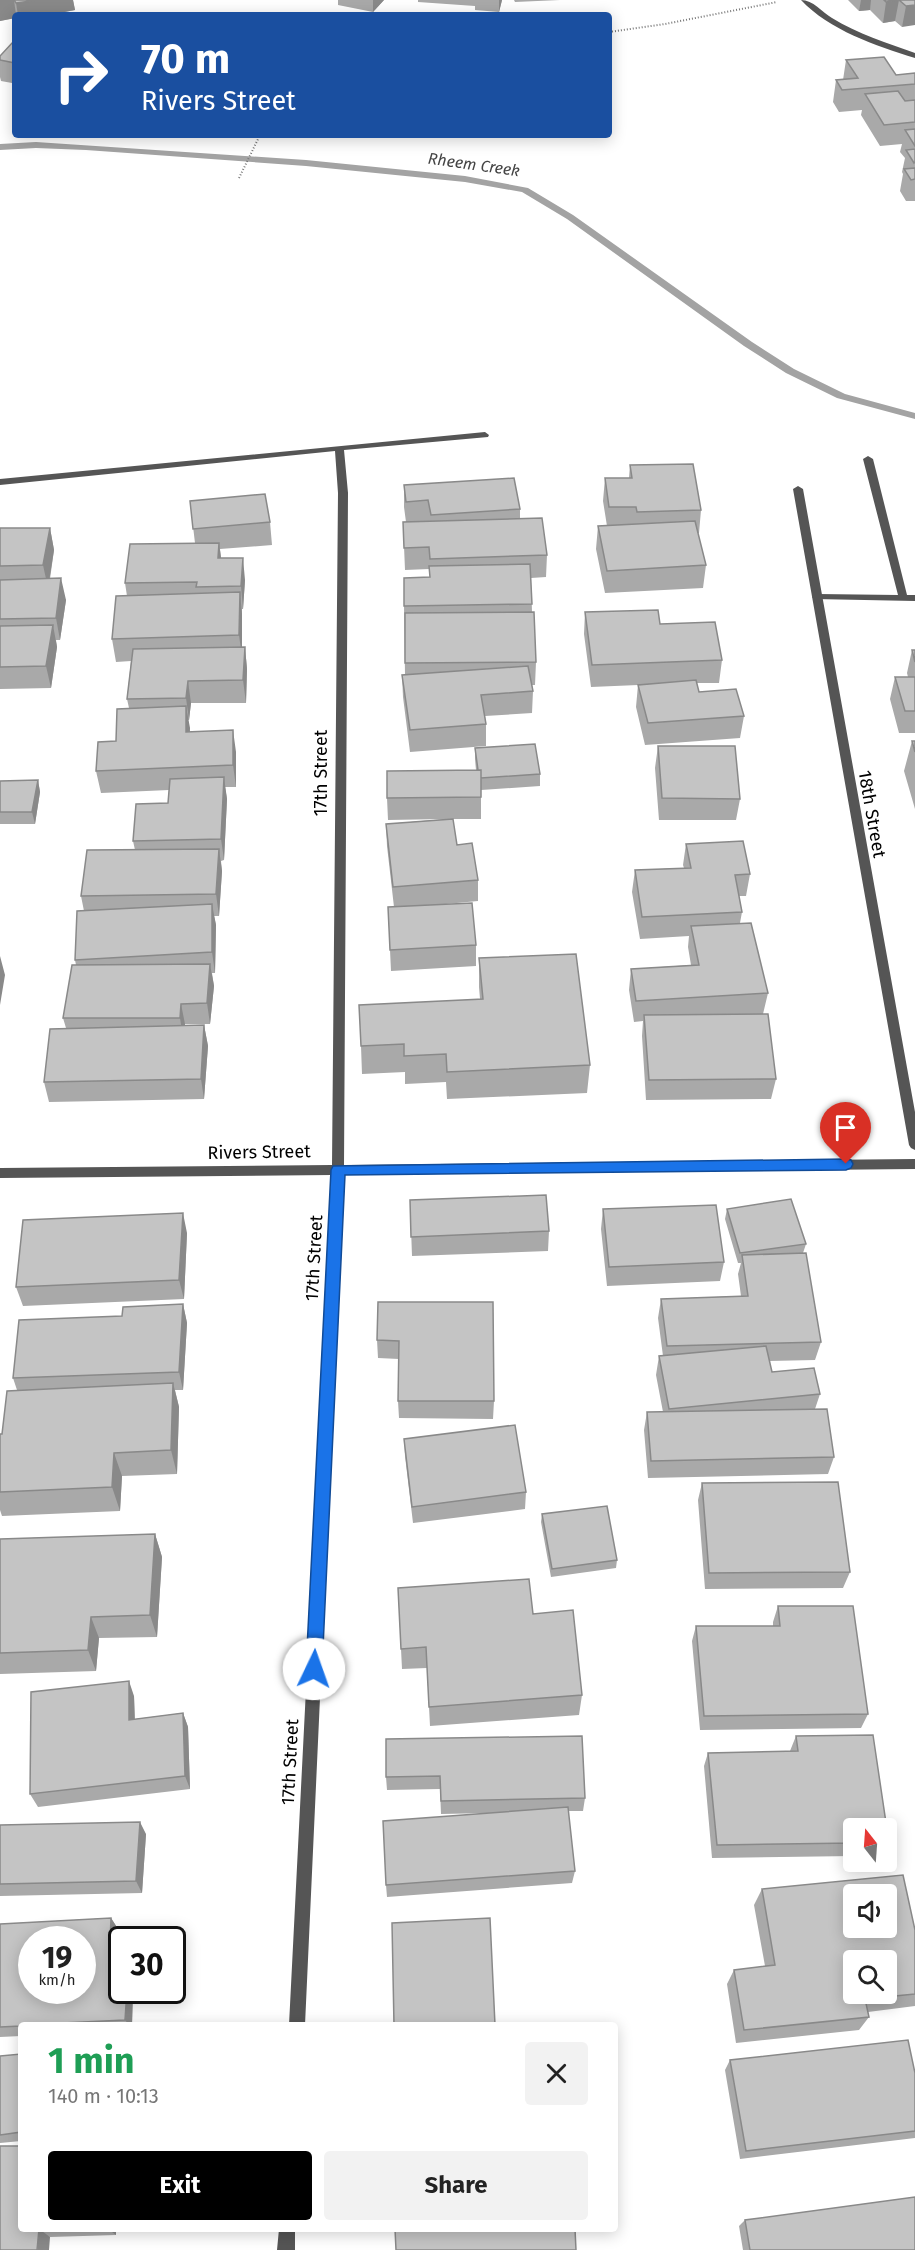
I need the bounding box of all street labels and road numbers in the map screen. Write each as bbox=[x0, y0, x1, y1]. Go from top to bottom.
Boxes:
street label: 17th Street bbox=[310, 729, 332, 816]
street label: 18th Street bbox=[853, 769, 891, 860]
street label: Rivers Street bbox=[207, 1140, 311, 1164]
street label: 17th Street bbox=[301, 1214, 327, 1302]
street label: 17th Street bbox=[277, 1718, 303, 1806]

